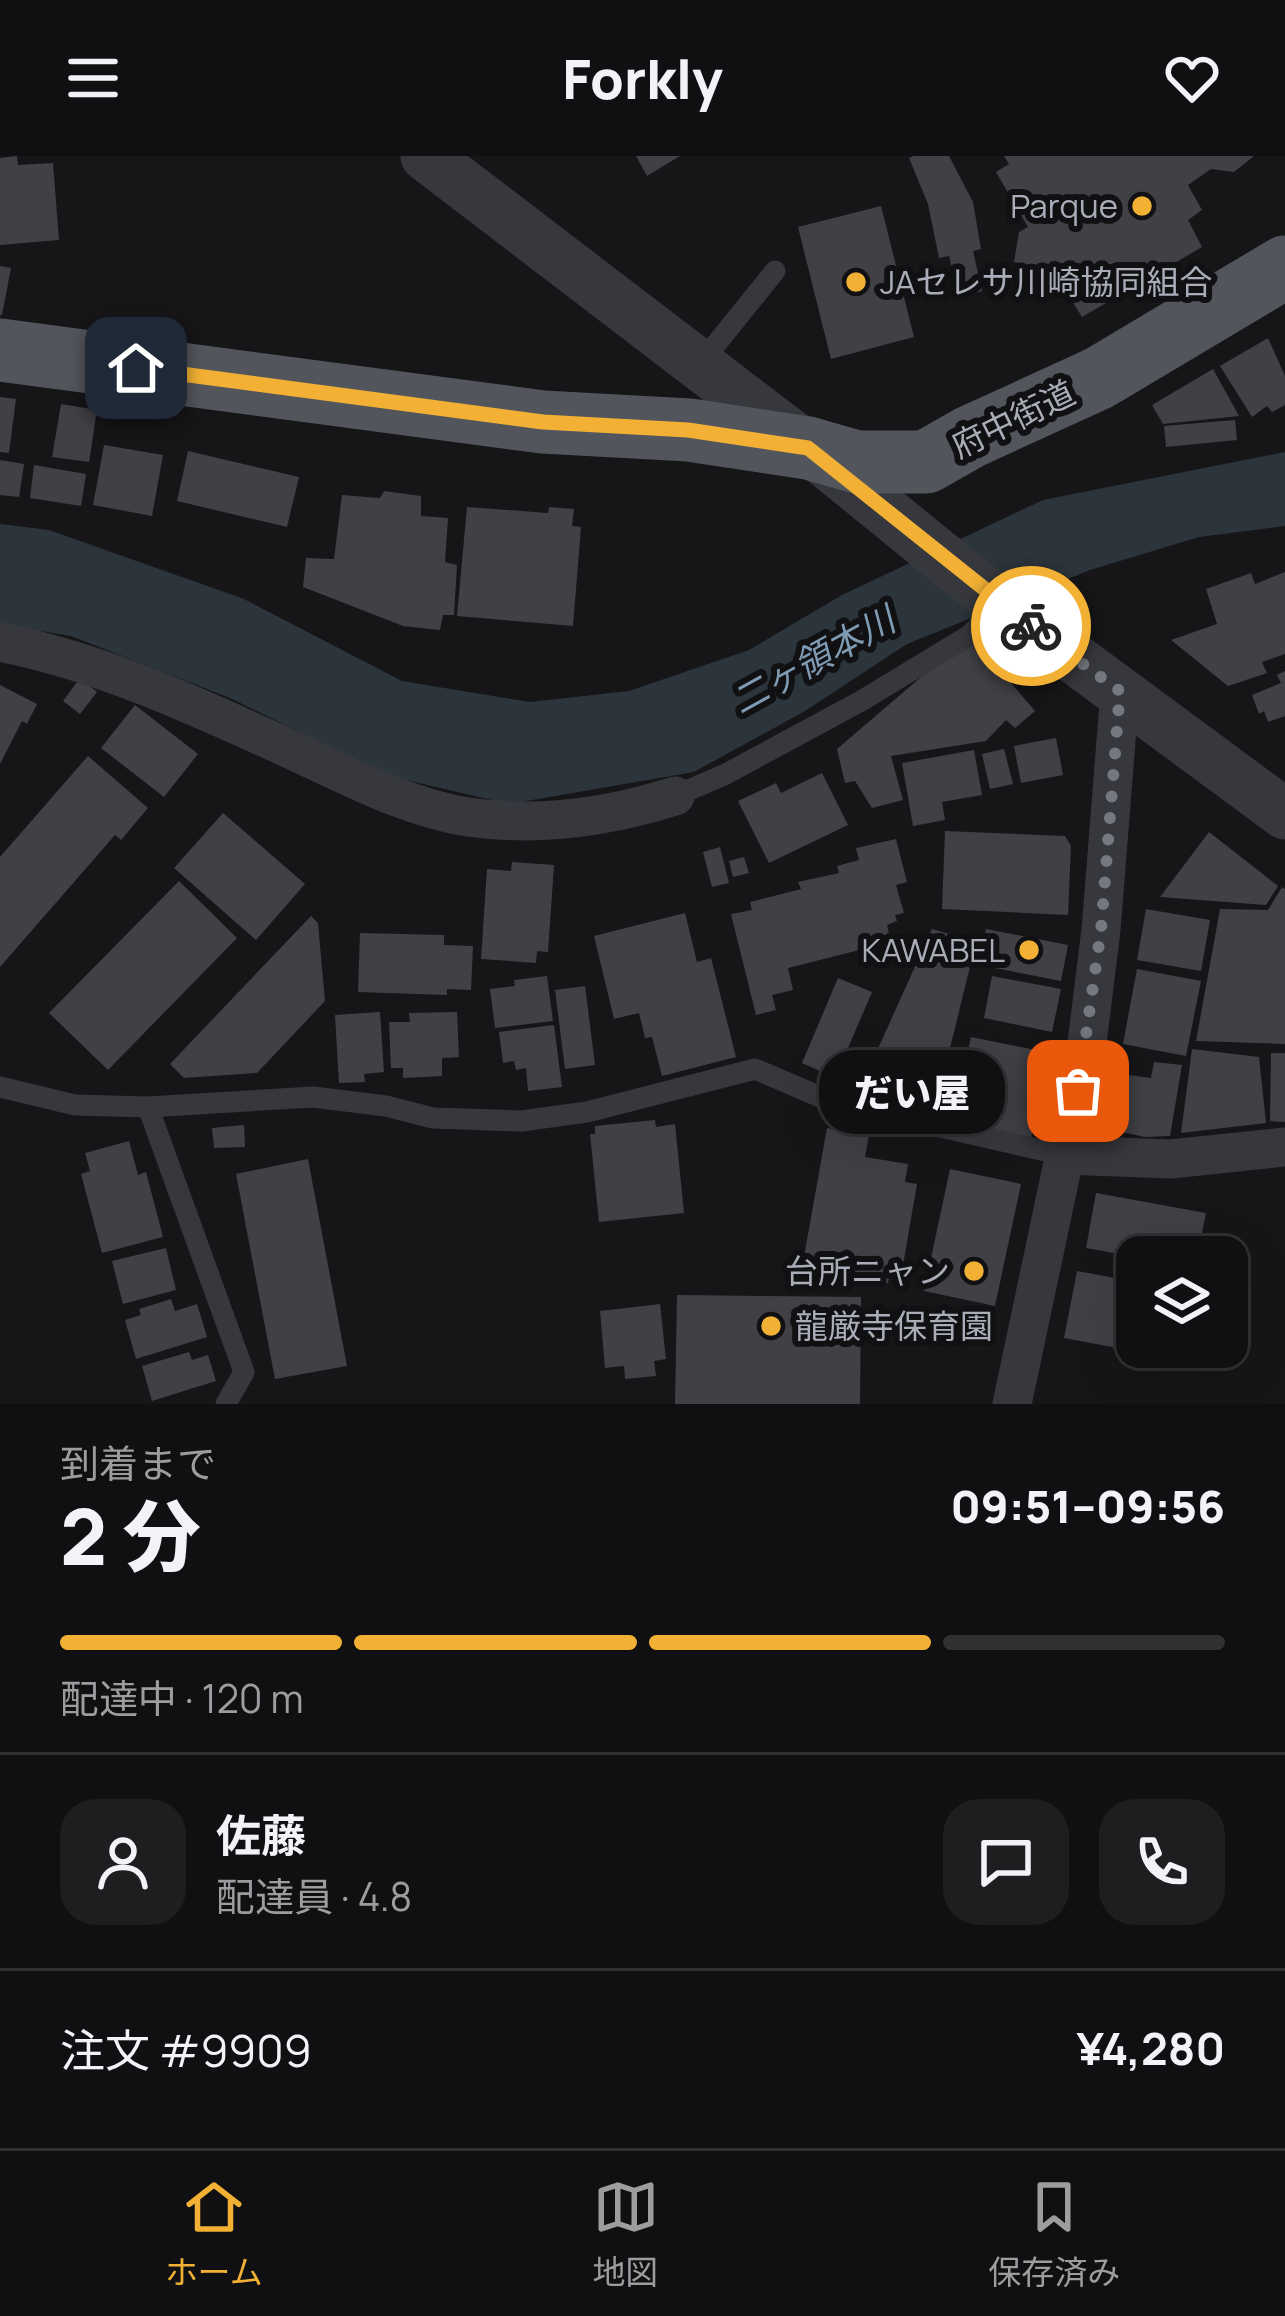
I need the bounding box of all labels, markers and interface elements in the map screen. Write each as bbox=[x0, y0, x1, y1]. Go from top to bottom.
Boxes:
text: Forkly bbox=[562, 41, 723, 115]
icon: menu bbox=[60, 45, 126, 111]
icon: heart bbox=[1159, 45, 1225, 111]
place label: Parque bbox=[1010, 183, 1118, 228]
marker: Parque bbox=[1129, 193, 1155, 219]
place label: JAセレサ川崎協同組合 bbox=[880, 259, 1213, 304]
marker: JAセレサ川崎協同組合 bbox=[843, 269, 869, 295]
pin bbox=[85, 317, 187, 419]
icon: home bbox=[103, 335, 169, 401]
street label: 府中街道 bbox=[944, 369, 1082, 468]
courier bbox=[971, 566, 1091, 686]
water label: 二ヶ領本川 bbox=[722, 593, 907, 725]
icon: bike bbox=[998, 593, 1064, 659]
place label: KAWABEL bbox=[861, 927, 1005, 972]
marker: KAWABEL bbox=[1016, 937, 1042, 963]
pin bbox=[1027, 1040, 1129, 1142]
callout: だい屋 bbox=[820, 1049, 1006, 1133]
icon: bag bbox=[1045, 1058, 1111, 1124]
text: だい屋 bbox=[853, 1065, 971, 1119]
map controls bbox=[1116, 1236, 1248, 1368]
button: layers bbox=[1116, 1236, 1248, 1368]
place label: 台所ニャン bbox=[785, 1248, 950, 1293]
marker: 台所ニャン bbox=[961, 1258, 987, 1284]
place label: 龍厳寺保育園 bbox=[795, 1303, 993, 1348]
marker: 龍厳寺保育園 bbox=[758, 1313, 784, 1339]
text: 到着まで bbox=[60, 1436, 216, 1490]
text: 09:51–09:56 bbox=[950, 1475, 1225, 1537]
text: 2 分 bbox=[60, 1482, 201, 1588]
text: 配達中 · 120 m bbox=[60, 1671, 304, 1725]
button: person bbox=[60, 1799, 186, 1925]
button: chat bbox=[943, 1799, 1069, 1925]
button: phone bbox=[1099, 1799, 1225, 1925]
text: 佐藤 bbox=[216, 1804, 306, 1866]
text: 配達員 · 4.8 bbox=[216, 1869, 412, 1923]
text: ¥4,280 bbox=[1077, 2017, 1225, 2079]
text: 注文 #9909 bbox=[60, 2019, 312, 2081]
tab: ホーム bbox=[165, 2174, 263, 2294]
tab: 地図 bbox=[593, 2174, 659, 2294]
tab: 保存済み bbox=[988, 2174, 1120, 2294]

